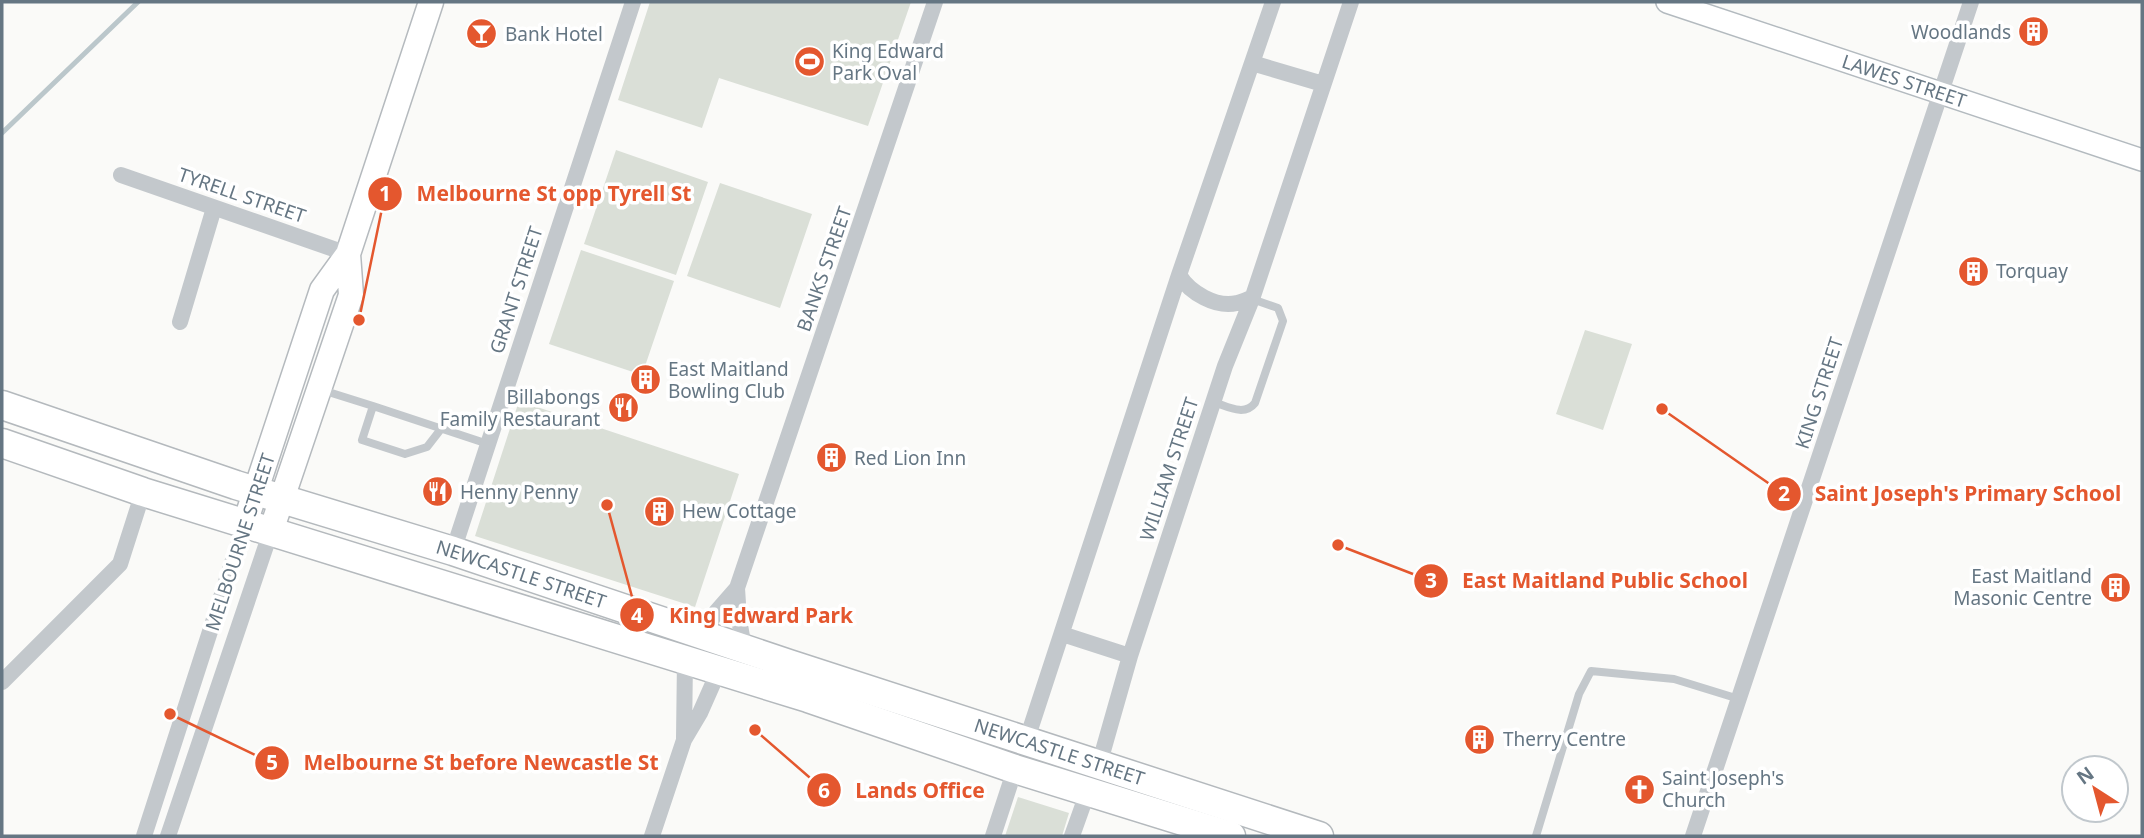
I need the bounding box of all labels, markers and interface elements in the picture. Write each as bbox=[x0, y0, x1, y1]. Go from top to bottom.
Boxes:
building icon: Woodlands bbox=[2017, 15, 2051, 49]
bar icon: Bank Hotel bbox=[465, 17, 499, 51]
place label: Woodlands bbox=[1911, 19, 2011, 45]
place label: Bank Hotel bbox=[505, 21, 603, 47]
place label: King Edward Park Oval bbox=[832, 38, 944, 86]
sports icon: King Edward Park Oval bbox=[792, 45, 826, 79]
street label: LAWES STREET bbox=[1839, 48, 1970, 114]
street label: TYRELL STREET bbox=[175, 161, 310, 229]
callout: Melbourne St opp Tyrell St bbox=[367, 173, 705, 215]
text: 1 bbox=[379, 179, 391, 207]
text: Melbourne St opp Tyrell St bbox=[417, 179, 691, 207]
street label: BANKS STREET bbox=[790, 203, 858, 335]
street label: GRANT STREET bbox=[483, 223, 549, 357]
building icon: Torquay bbox=[1956, 254, 1990, 288]
place label: Torquay bbox=[1996, 258, 2068, 284]
street label: KING STREET bbox=[1789, 333, 1849, 452]
place label: East Maitland Bowling Club bbox=[668, 356, 789, 404]
building icon: East Maitland Bowling Club bbox=[628, 363, 662, 397]
place label: Billabongs Family Restaurant bbox=[440, 384, 600, 432]
restaurant icon: Billabongs Family Restaurant bbox=[606, 391, 640, 425]
street label: WILLIAM STREET bbox=[1134, 394, 1205, 544]
building icon: Red Lion Inn bbox=[814, 441, 848, 475]
place label: Red Lion Inn bbox=[854, 445, 966, 471]
street label: MELBOURNE STREET bbox=[199, 450, 281, 634]
callout: Saint Joseph's Primary School bbox=[1766, 473, 2136, 515]
restaurant icon: Henny Penny bbox=[420, 475, 454, 509]
place label: Henny Penny bbox=[460, 479, 579, 505]
text: 2 bbox=[1778, 479, 1790, 507]
text: Saint Joseph's Primary School bbox=[1815, 479, 2121, 507]
building icon: Hew Cottage bbox=[642, 494, 676, 528]
place label: Hew Cottage bbox=[682, 498, 797, 524]
street label: NEWCASTLE STREET bbox=[433, 534, 610, 615]
callout: East Maitland Public School bbox=[1413, 560, 1762, 602]
place label: East Maitland Masonic Centre bbox=[1953, 563, 2092, 611]
text: 3 bbox=[1425, 566, 1437, 594]
text: East Maitland Public School bbox=[1462, 566, 1748, 594]
building icon: East Maitland Masonic Centre bbox=[2098, 570, 2132, 604]
callout: King Edward Park bbox=[620, 594, 866, 636]
text: 4 bbox=[631, 601, 643, 629]
text: King Edward Park bbox=[669, 601, 854, 629]
street label: NEWCASTLE STREET bbox=[971, 712, 1148, 792]
building icon: Therry Centre bbox=[1463, 722, 1497, 756]
place label: Therry Centre bbox=[1503, 726, 1626, 752]
callout: Melbourne St before Newcastle St bbox=[255, 742, 673, 784]
text: 5 bbox=[266, 748, 278, 776]
text: Melbourne St before Newcastle St bbox=[303, 748, 659, 776]
north arrow bbox=[2060, 754, 2130, 824]
text: N bbox=[2071, 760, 2099, 790]
place label: Saint Joseph's Church bbox=[1662, 765, 1784, 813]
callout: Lands Office bbox=[806, 769, 999, 811]
church icon: Saint Joseph's Church bbox=[1622, 772, 1656, 806]
text: 6 bbox=[818, 776, 830, 804]
text: Lands Office bbox=[855, 776, 985, 804]

